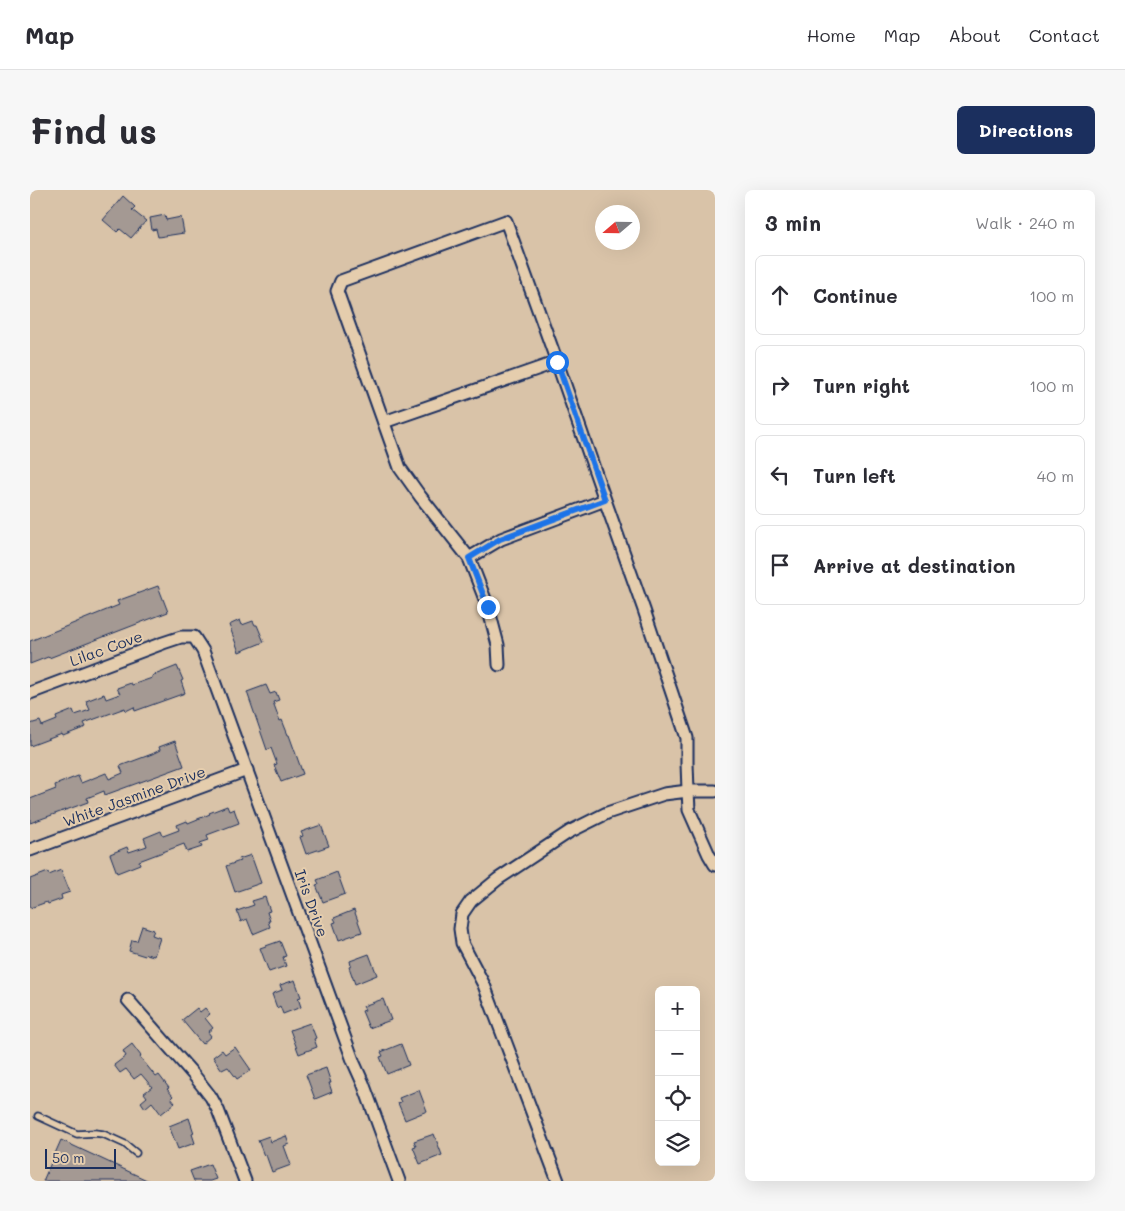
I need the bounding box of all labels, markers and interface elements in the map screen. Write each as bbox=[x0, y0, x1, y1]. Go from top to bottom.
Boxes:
text: Map bbox=[25, 19, 74, 50]
text: Home bbox=[807, 23, 856, 47]
text: Map bbox=[884, 23, 920, 47]
text: About bbox=[948, 23, 1001, 47]
text: Contact bbox=[1029, 23, 1100, 47]
button: Directions bbox=[957, 106, 1095, 154]
text: Find us bbox=[30, 107, 157, 153]
north arrow bbox=[595, 205, 640, 250]
text: 3 min bbox=[765, 209, 821, 236]
text: Walk · 240 m bbox=[975, 212, 1075, 233]
icon: ahead bbox=[766, 281, 794, 309]
text: Continue bbox=[813, 283, 898, 308]
text: 100 m bbox=[1029, 285, 1074, 306]
route start bbox=[546, 351, 569, 374]
icon: right bbox=[766, 371, 794, 399]
text: Turn right bbox=[813, 373, 910, 398]
text: 100 m bbox=[1029, 375, 1074, 396]
icon: left bbox=[766, 461, 794, 489]
text: Turn left bbox=[813, 463, 896, 488]
text: 40 m bbox=[1037, 465, 1074, 486]
icon: arrive bbox=[766, 551, 794, 579]
text: Arrive at destination bbox=[813, 553, 1016, 578]
route end bbox=[477, 596, 500, 619]
street label: Lilac Cove bbox=[67, 626, 145, 670]
street label: White Jasmine Drive bbox=[60, 761, 208, 831]
street label: Iris Drive bbox=[291, 866, 333, 940]
map controls bbox=[655, 986, 700, 1166]
button: + bbox=[655, 986, 700, 1031]
button: − bbox=[655, 1031, 700, 1076]
button: locate bbox=[655, 1076, 700, 1121]
button: layers bbox=[655, 1121, 700, 1166]
scale bar bbox=[45, 1146, 116, 1169]
text: 50 m bbox=[52, 1148, 84, 1167]

